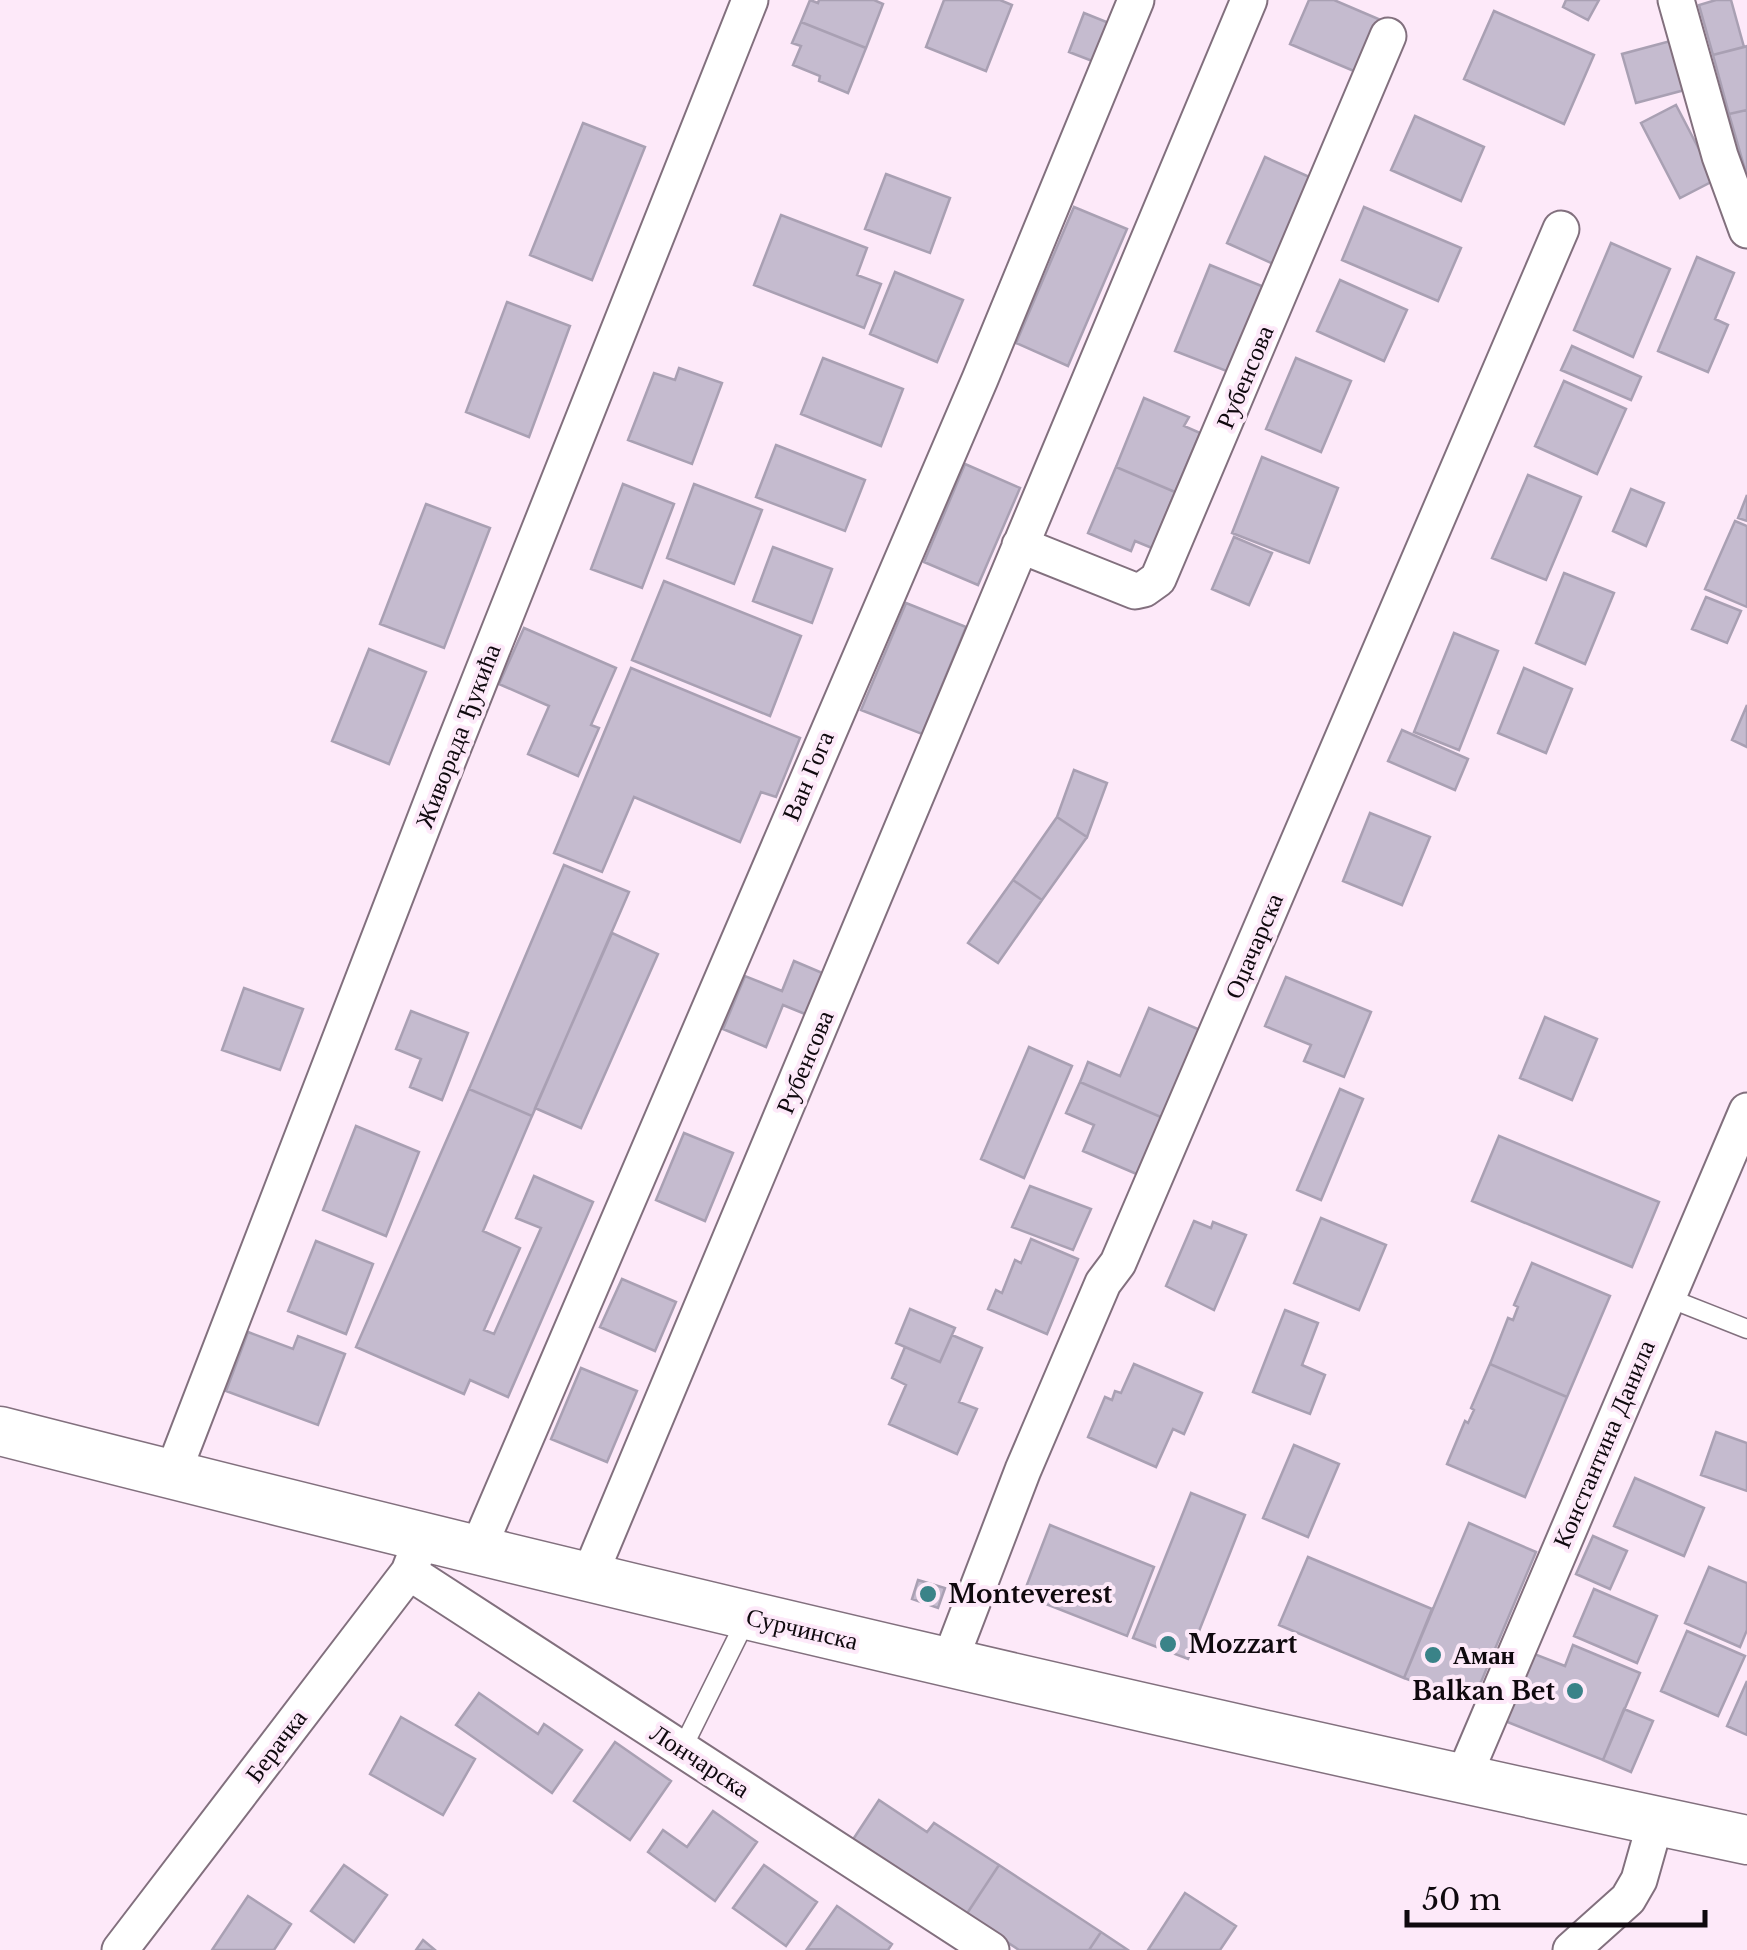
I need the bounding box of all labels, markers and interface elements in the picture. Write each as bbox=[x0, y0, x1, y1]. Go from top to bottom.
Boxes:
street label: Рубенсова bbox=[1209, 321, 1281, 433]
street label: Живорада Ђукића bbox=[409, 639, 507, 833]
street label: Ван Гога bbox=[775, 726, 841, 826]
street label: Оџачарска bbox=[1218, 889, 1290, 1003]
street label: Рубенсова bbox=[769, 1006, 841, 1118]
street label: Константина Данила bbox=[1546, 1336, 1662, 1552]
place label: Monteverest bbox=[948, 1579, 1113, 1610]
marker: Monteverest bbox=[917, 1583, 939, 1605]
street label: Сурчинска bbox=[743, 1601, 861, 1657]
place label: Mozzart bbox=[1188, 1629, 1298, 1660]
marker: Mozzart bbox=[1157, 1633, 1179, 1655]
place label: Аман bbox=[1453, 1640, 1515, 1671]
marker: Аман bbox=[1422, 1644, 1444, 1666]
place label: Balkan Bet bbox=[1412, 1676, 1555, 1707]
marker: Balkan Bet bbox=[1564, 1680, 1586, 1702]
street label: Берачка bbox=[239, 1703, 313, 1789]
street label: Лончарска bbox=[644, 1717, 756, 1805]
scale bar bbox=[1407, 1865, 1704, 1927]
text: 50 m bbox=[1422, 1881, 1501, 1918]

